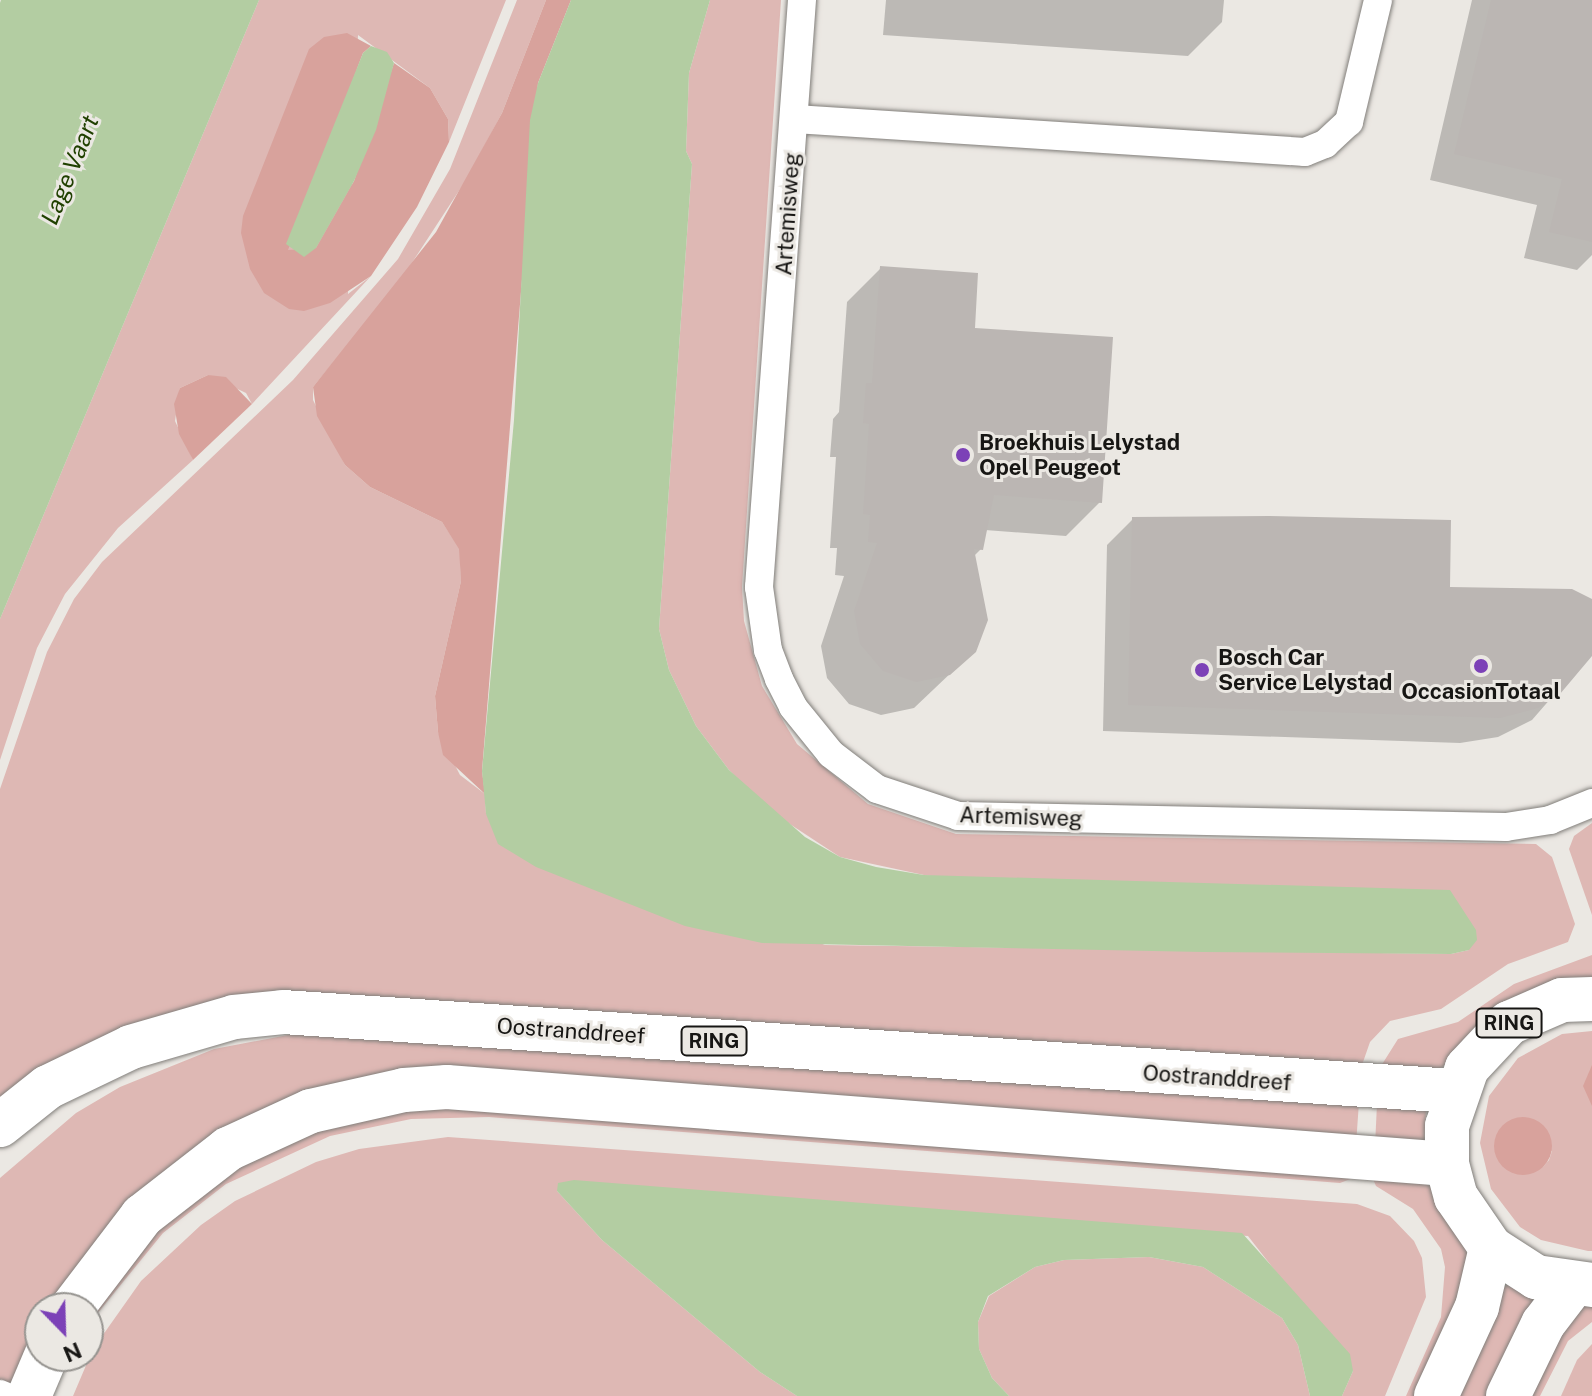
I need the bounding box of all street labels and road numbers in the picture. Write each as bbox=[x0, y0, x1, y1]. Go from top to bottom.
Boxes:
street label: Artemisweg bbox=[771, 152, 805, 276]
street label: Artemisweg bbox=[959, 802, 1083, 832]
road number: RING bbox=[1475, 1007, 1543, 1039]
street label: Oostranddreef bbox=[496, 1013, 646, 1049]
road number: RING bbox=[680, 1025, 748, 1057]
street label: Oostranddreef bbox=[1142, 1060, 1292, 1096]

